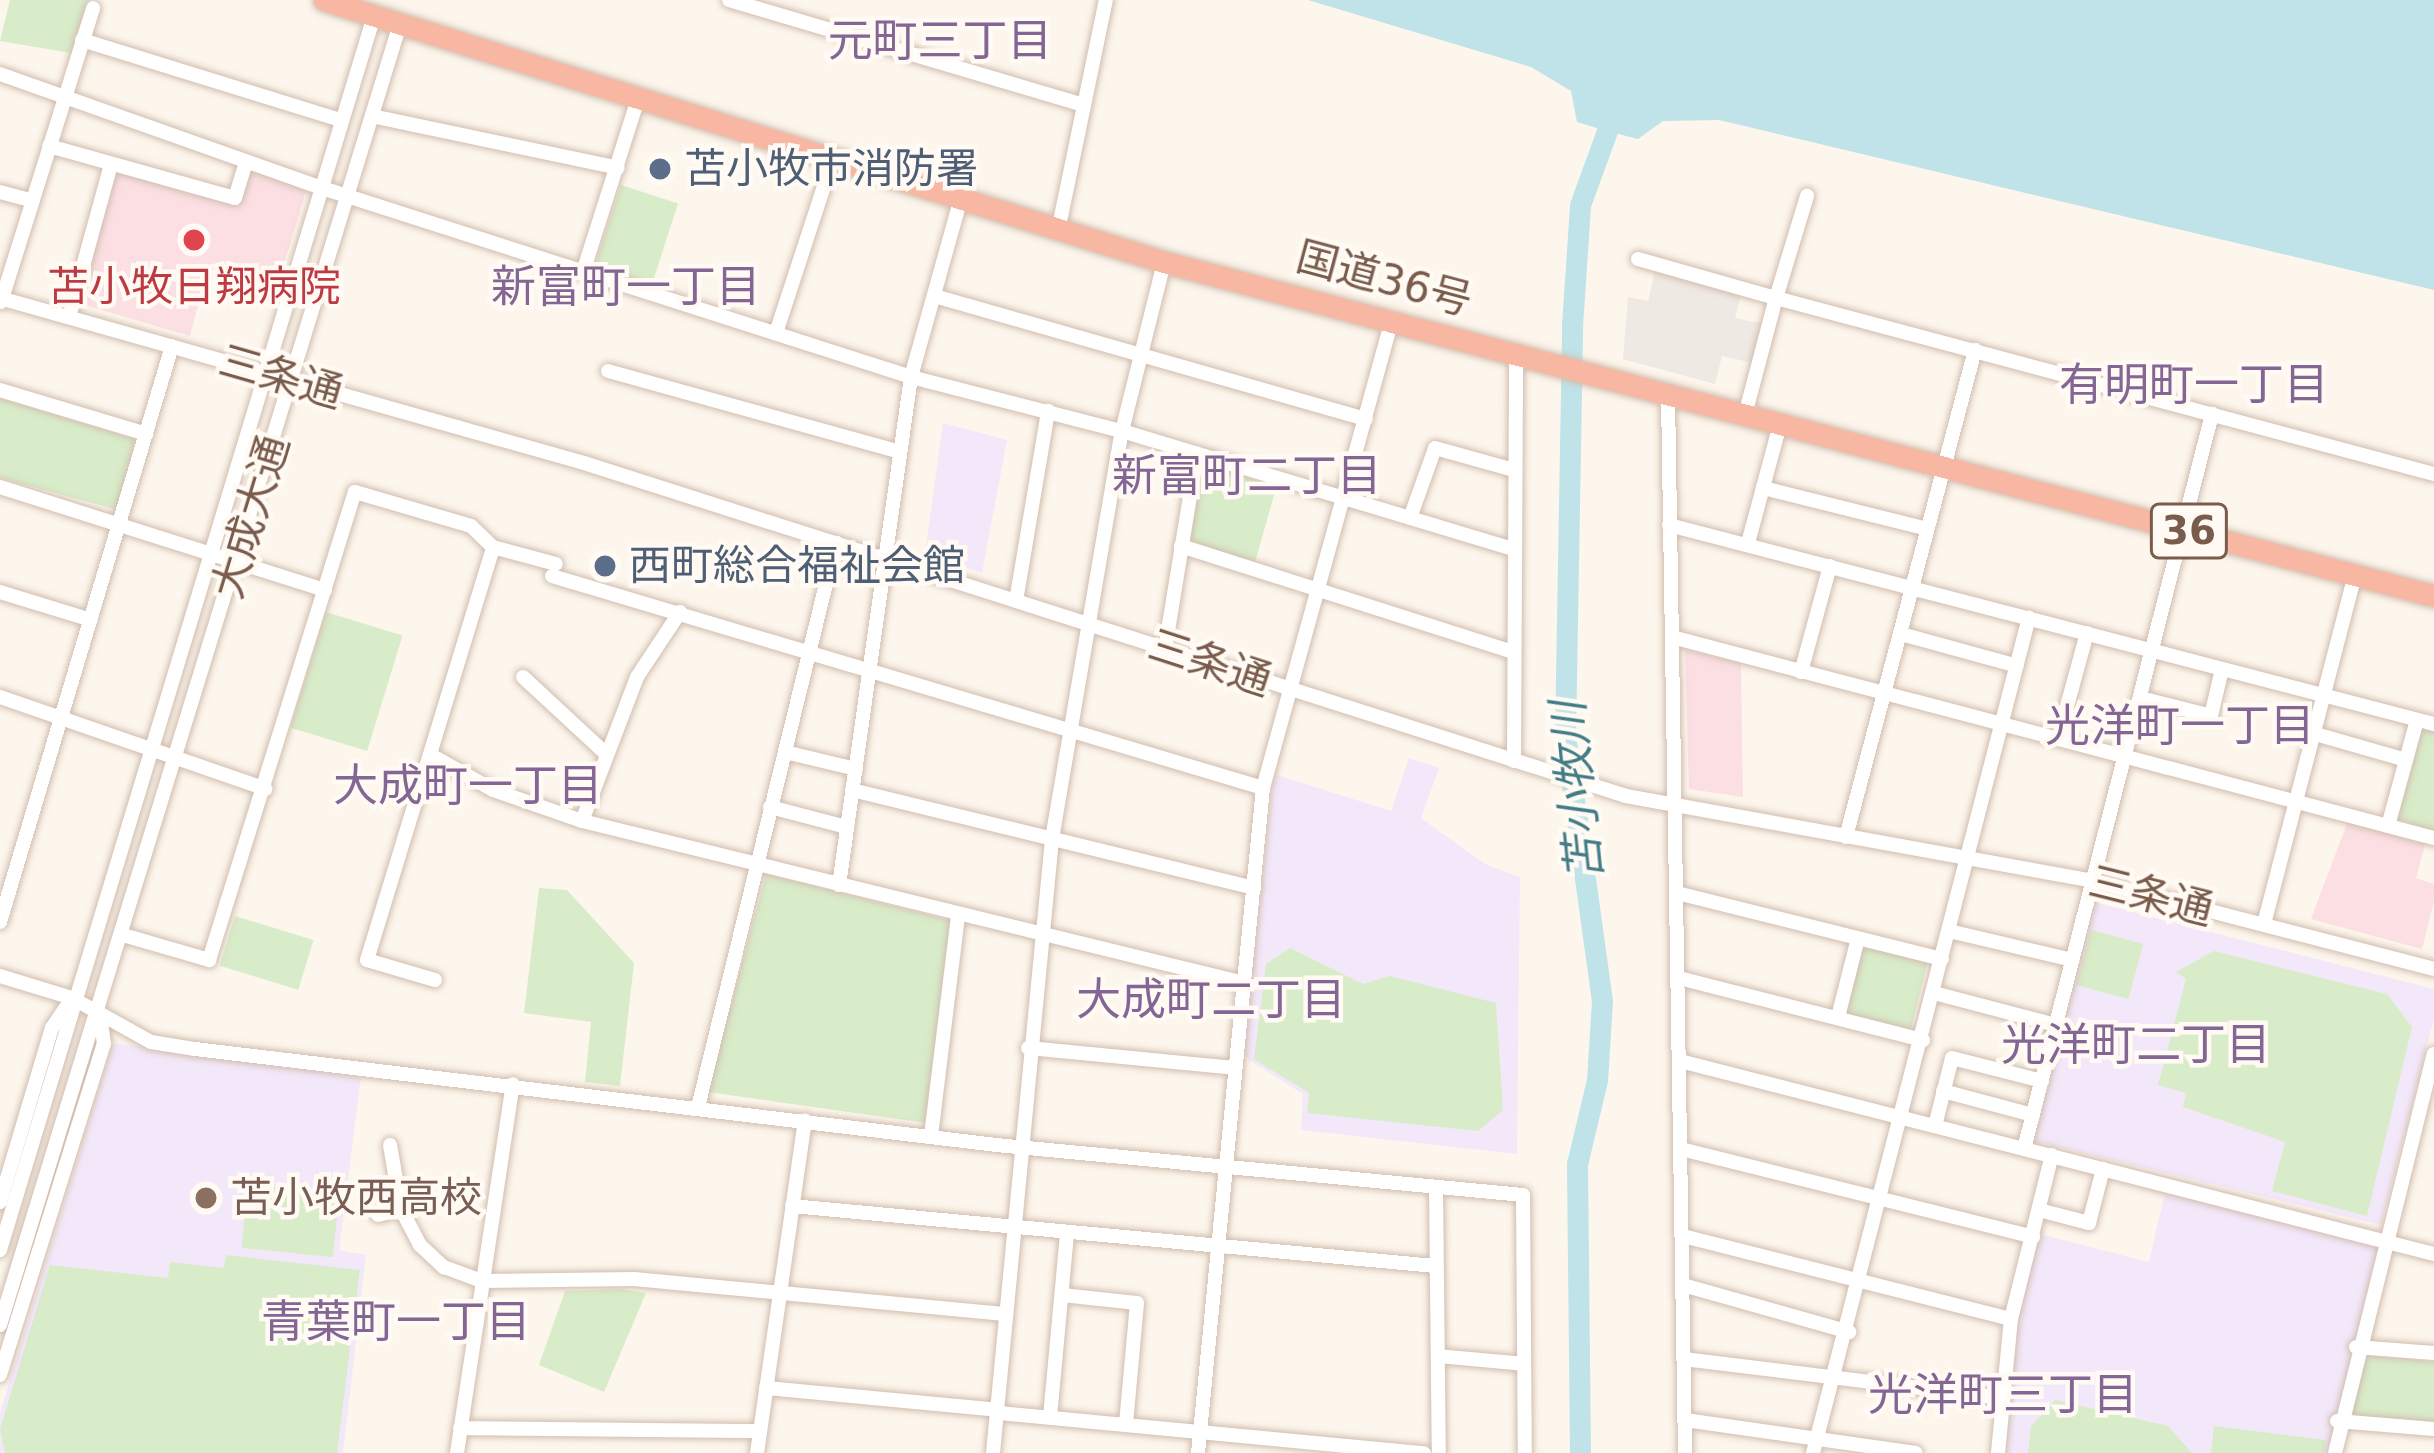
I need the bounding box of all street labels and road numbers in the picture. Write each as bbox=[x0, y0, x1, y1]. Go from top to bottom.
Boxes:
street label: 国道36号 bbox=[1291, 231, 1477, 327]
street label: 三条通 bbox=[213, 335, 349, 419]
street label: 大成大通 bbox=[202, 429, 300, 605]
road number: 36 bbox=[2147, 498, 2231, 564]
street label: 三条通 bbox=[1142, 620, 1278, 706]
street label: 三条通 bbox=[2084, 856, 2218, 936]

